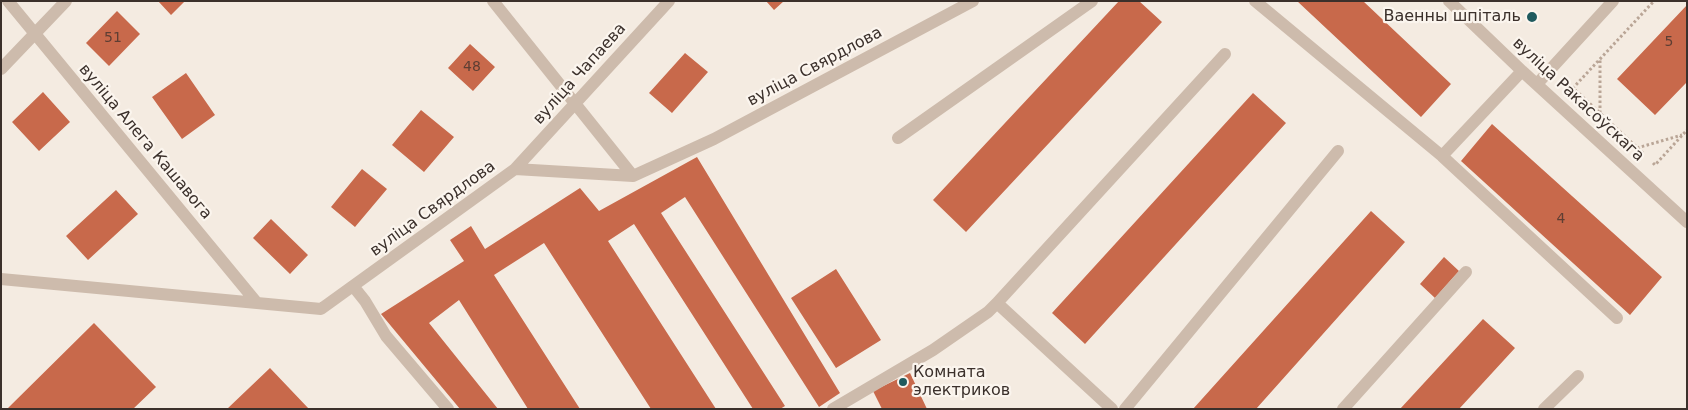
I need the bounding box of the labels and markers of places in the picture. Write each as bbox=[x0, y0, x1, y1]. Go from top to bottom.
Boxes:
place label: Ваенны шпіталь bbox=[1383, 7, 1521, 27]
marker: Ваенны шпіталь bbox=[1525, 10, 1539, 24]
place label: Комната электриков bbox=[913, 363, 1010, 401]
marker: Комната электриков bbox=[897, 376, 909, 388]

